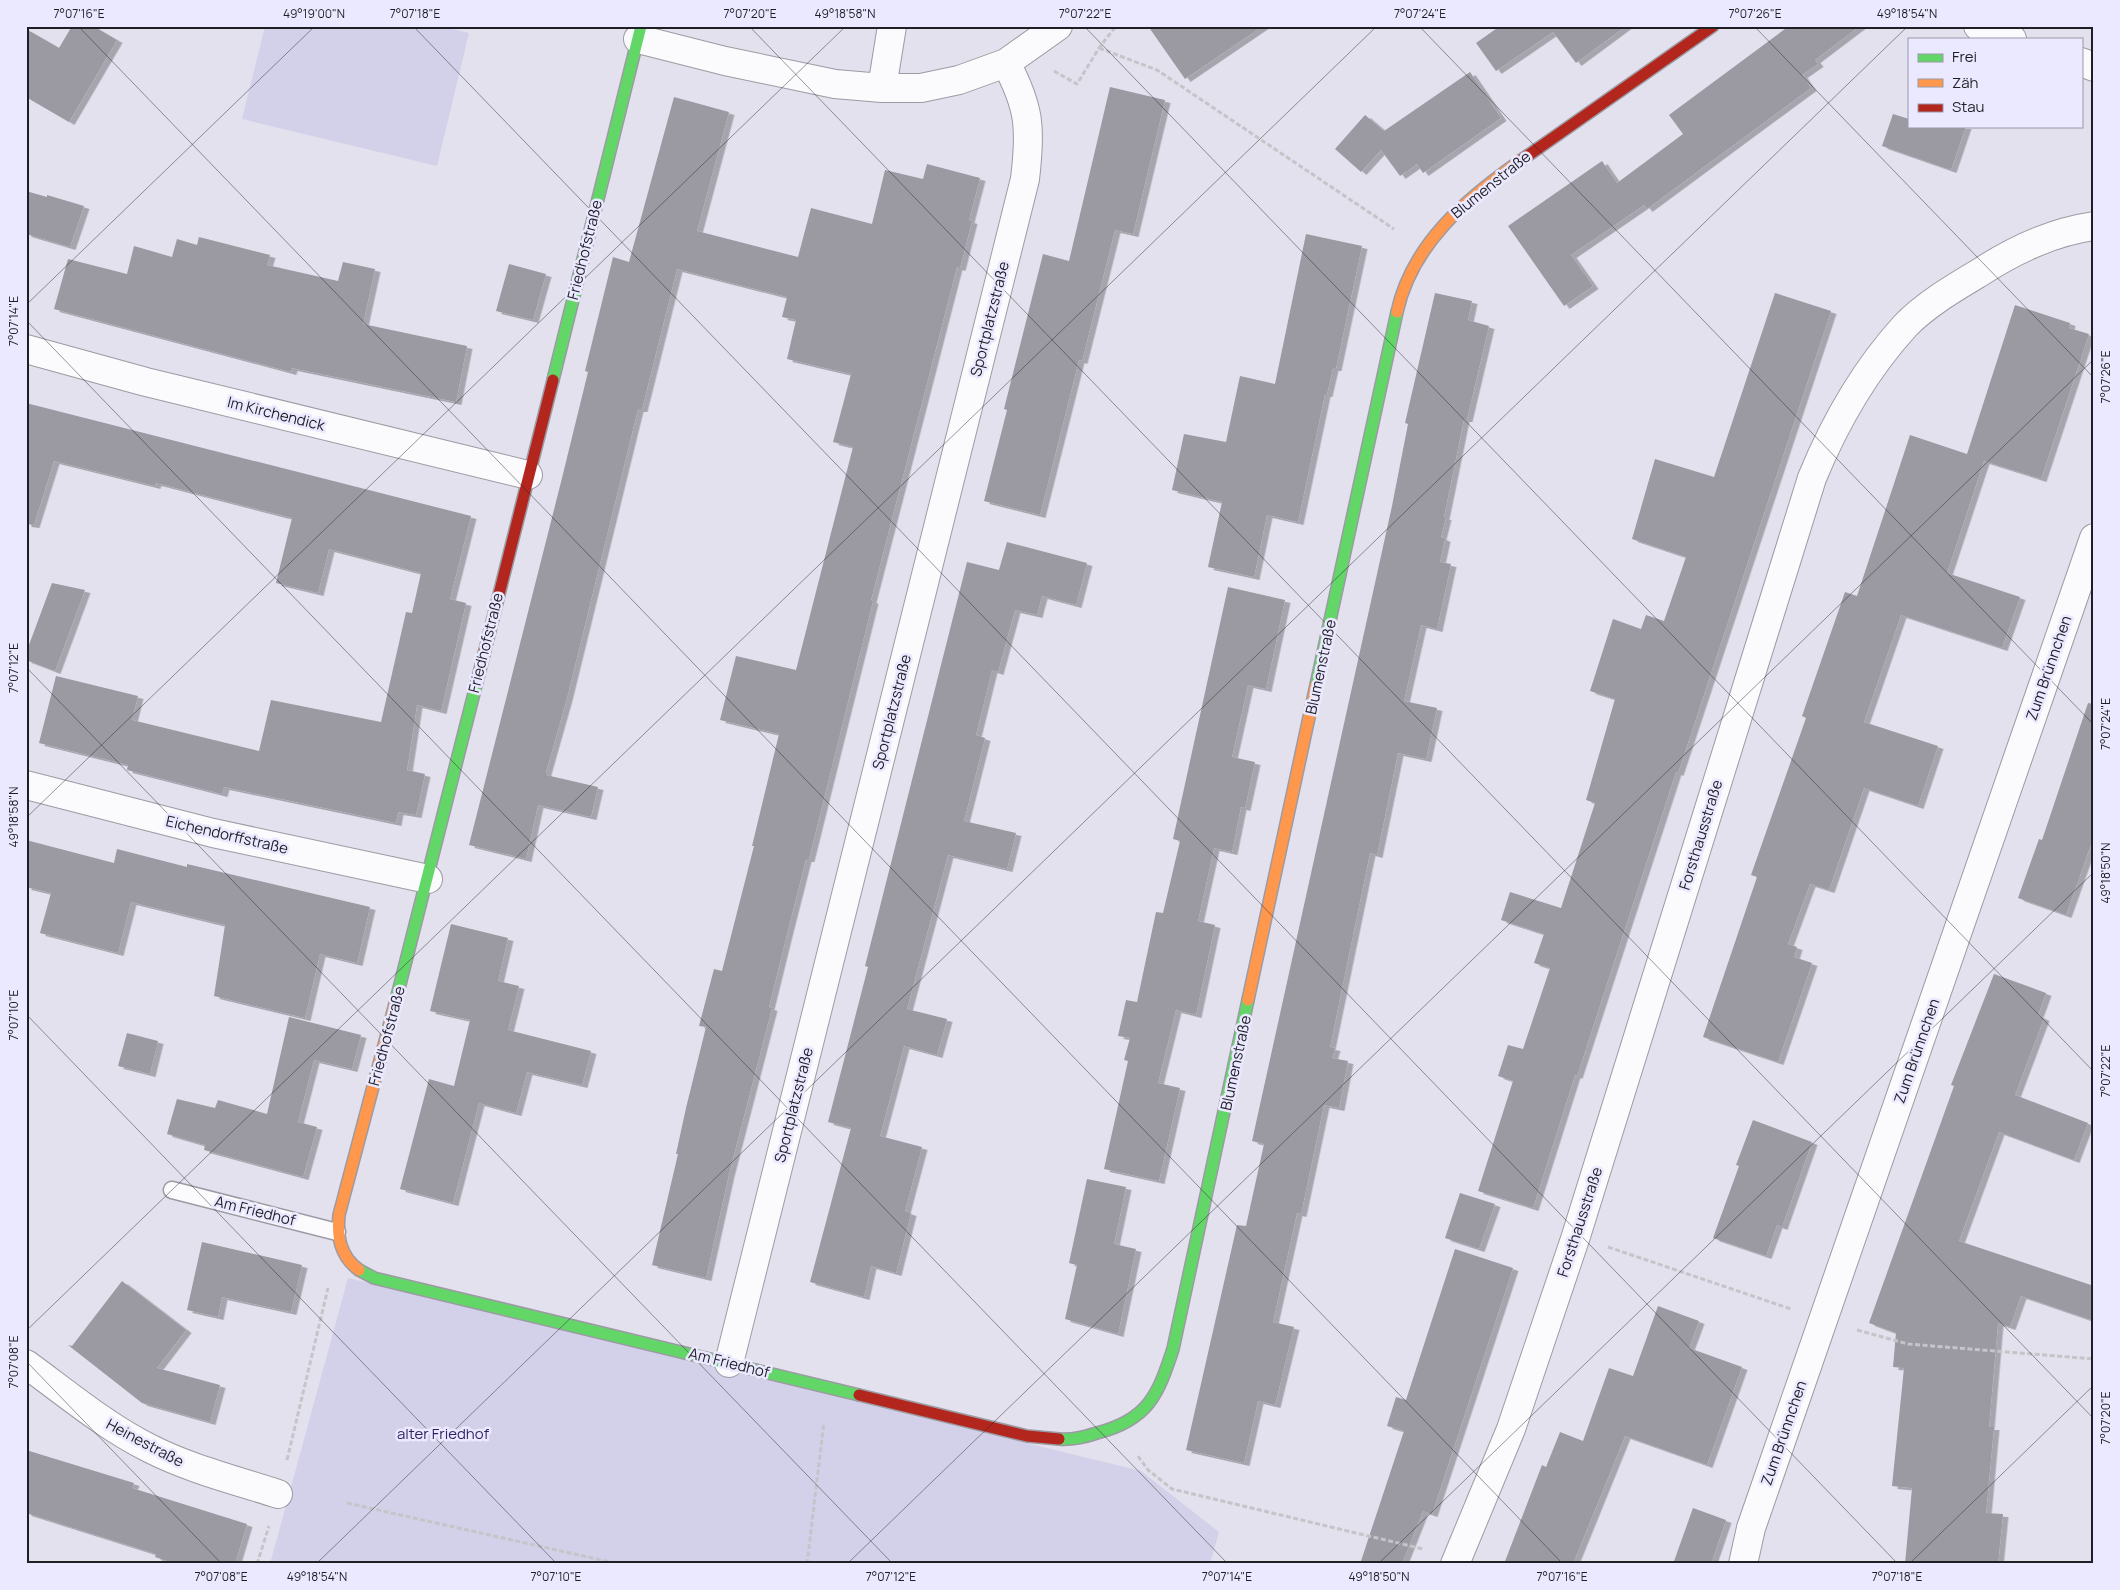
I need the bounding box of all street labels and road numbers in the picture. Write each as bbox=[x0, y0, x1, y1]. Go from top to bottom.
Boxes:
street label: Blumenstraße bbox=[1446, 146, 1535, 223]
street label: Friedhofstraße bbox=[562, 197, 607, 302]
street label: Sportplatzstraße bbox=[965, 259, 1014, 379]
street label: Im Kirchendick bbox=[225, 391, 328, 436]
street label: Friedhofstraße bbox=[463, 590, 508, 695]
street label: Zum Brünnchen bbox=[2021, 612, 2076, 723]
street label: Blumenstraße bbox=[1300, 617, 1341, 716]
street label: Sportplatzstraße bbox=[867, 652, 916, 772]
street label: Forsthausstraße bbox=[1674, 777, 1727, 893]
street label: Eichendorffstraße bbox=[164, 810, 291, 859]
street label: Friedhofstraße bbox=[363, 984, 410, 1088]
street label: Zum Brünnchen bbox=[1889, 995, 1944, 1106]
street label: Blumenstraße bbox=[1215, 1013, 1256, 1112]
street label: Sportplatzstraße bbox=[769, 1045, 818, 1165]
street label: Forsthausstraße bbox=[1552, 1164, 1607, 1279]
street label: Am Friedhof bbox=[213, 1190, 298, 1231]
street label: Am Friedhof bbox=[687, 1342, 772, 1383]
street label: Zum Brünnchen bbox=[1756, 1377, 1811, 1488]
street label: Heinestraße bbox=[103, 1413, 188, 1472]

